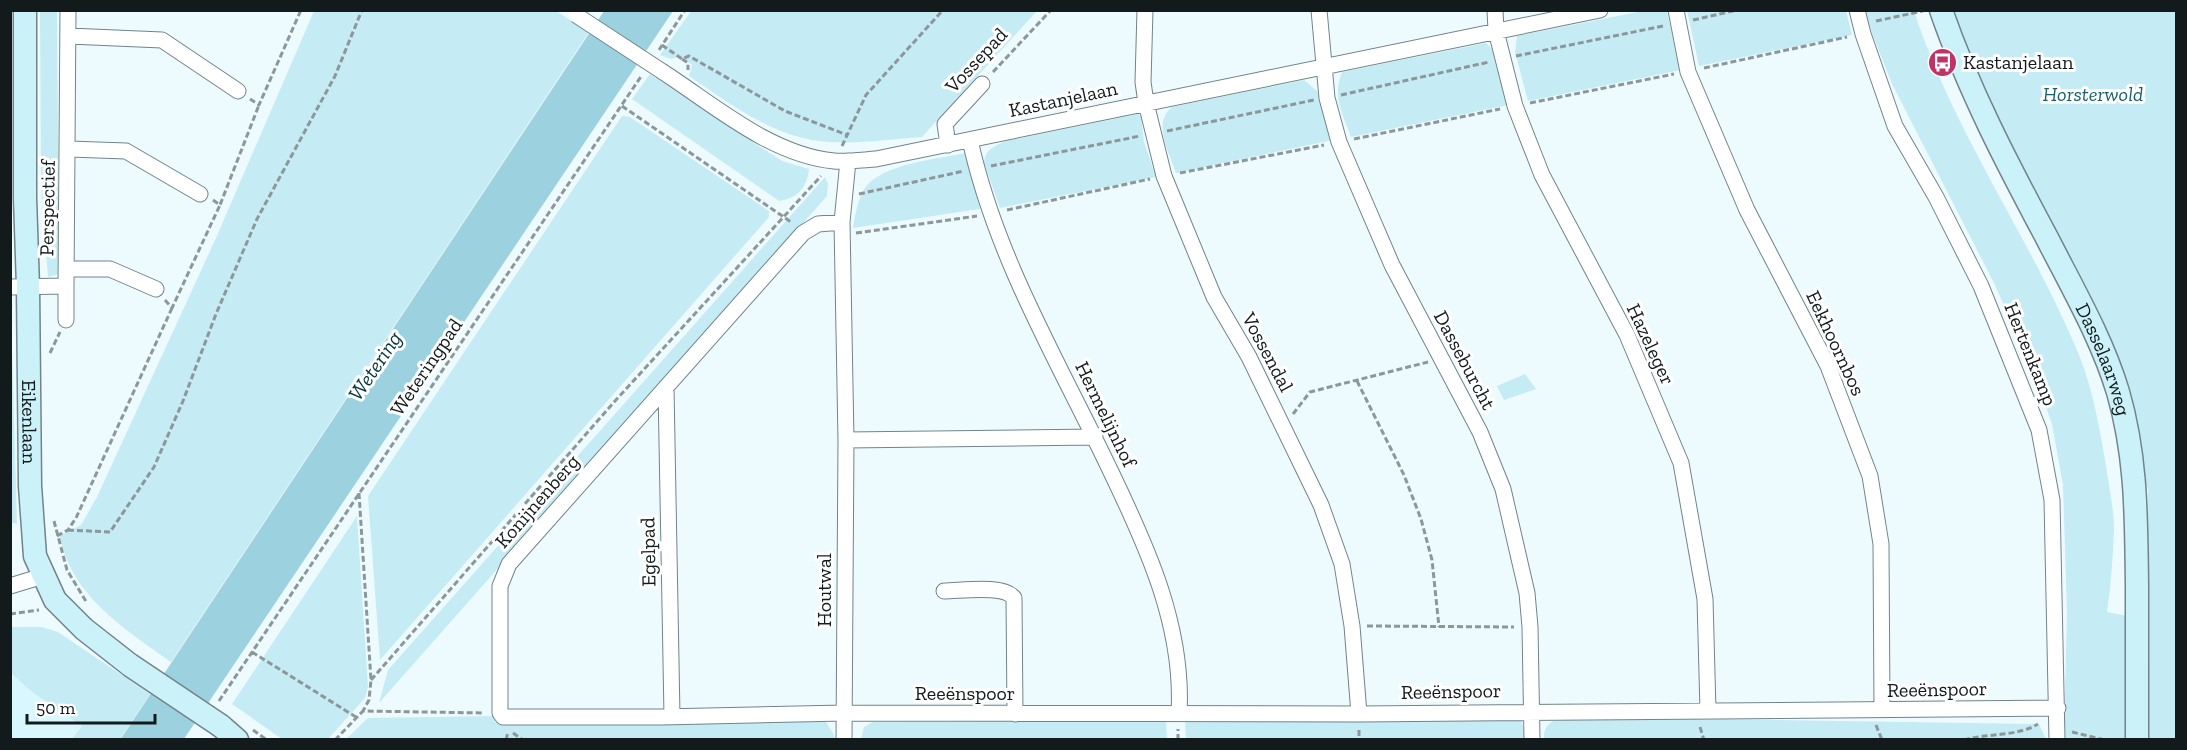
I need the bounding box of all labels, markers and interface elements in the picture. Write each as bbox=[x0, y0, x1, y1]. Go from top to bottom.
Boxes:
street label: Vossepad bbox=[939, 22, 1012, 98]
bus stop icon: Kastanjelaan bbox=[1926, 46, 1958, 78]
place label: Kastanjelaan bbox=[1963, 50, 2074, 74]
street label: Kastanjelaan bbox=[1007, 76, 1120, 122]
park label: Horsterwold bbox=[2043, 82, 2143, 106]
street label: Perspectief bbox=[34, 158, 60, 256]
street label: Eekhoornbos bbox=[1801, 287, 1871, 399]
street label: Hertenkamp bbox=[1999, 299, 2063, 409]
street label: Dasselaarweg bbox=[2071, 299, 2136, 418]
street label: Hazeleger bbox=[1622, 300, 1680, 388]
street label: Dasseburcht bbox=[1429, 306, 1501, 414]
street label: Vossendal bbox=[1237, 307, 1299, 396]
street label: Weteringpad bbox=[385, 314, 467, 420]
water label: Wetering bbox=[342, 326, 407, 405]
street label: Hermelijnhof bbox=[1070, 357, 1143, 472]
street label: Eikenlaan bbox=[17, 380, 42, 465]
street label: Konijnenberg bbox=[490, 449, 584, 553]
street label: Egelpad bbox=[635, 517, 661, 587]
street label: Houtwal bbox=[812, 553, 836, 627]
street label: Reeënspoor bbox=[1887, 676, 1987, 702]
street label: Reeënspoor bbox=[1401, 678, 1501, 704]
street label: Reeënspoor bbox=[915, 681, 1015, 705]
scale bar bbox=[27, 687, 154, 725]
text: 50 m bbox=[36, 697, 76, 719]

